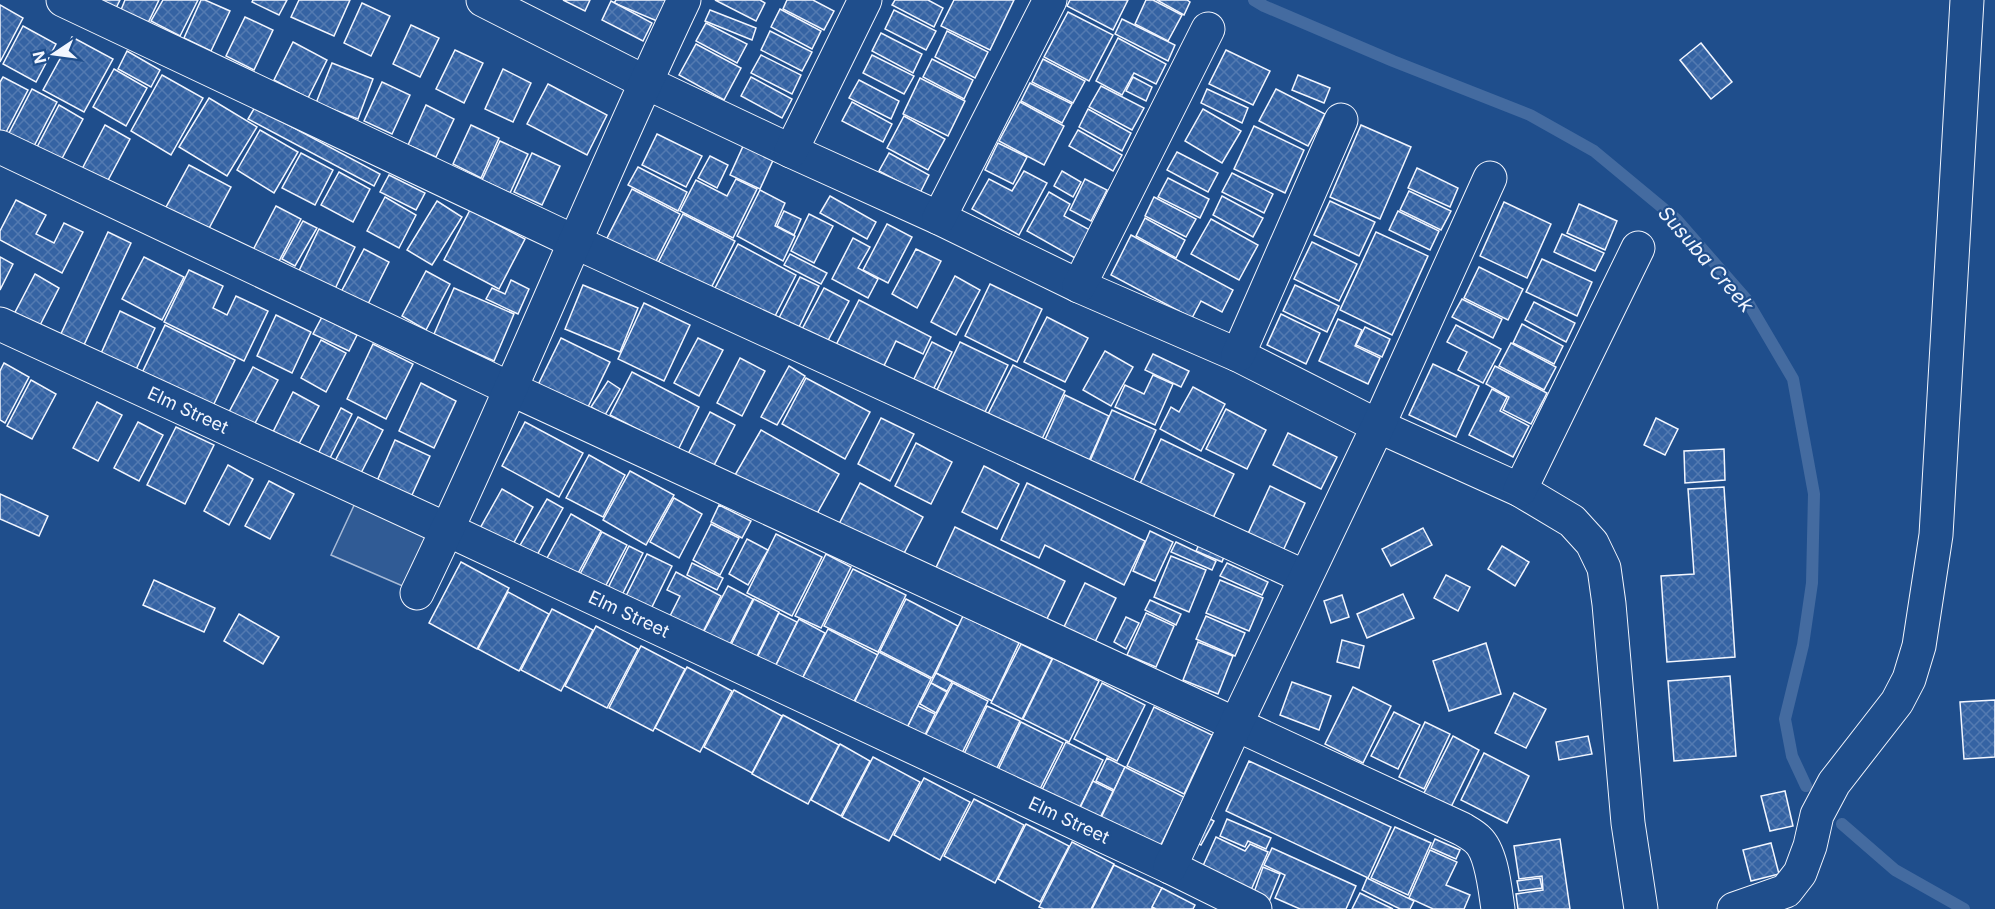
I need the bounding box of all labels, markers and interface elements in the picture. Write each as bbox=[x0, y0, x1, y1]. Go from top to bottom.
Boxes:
north arrow bbox=[24, 24, 84, 84]
text: N bbox=[28, 49, 51, 66]
water label: Susuba Creek bbox=[1653, 201, 1759, 318]
street label: Elm Street bbox=[144, 382, 232, 438]
street label: Elm Street bbox=[585, 586, 673, 642]
street label: Elm Street bbox=[1025, 792, 1113, 848]

